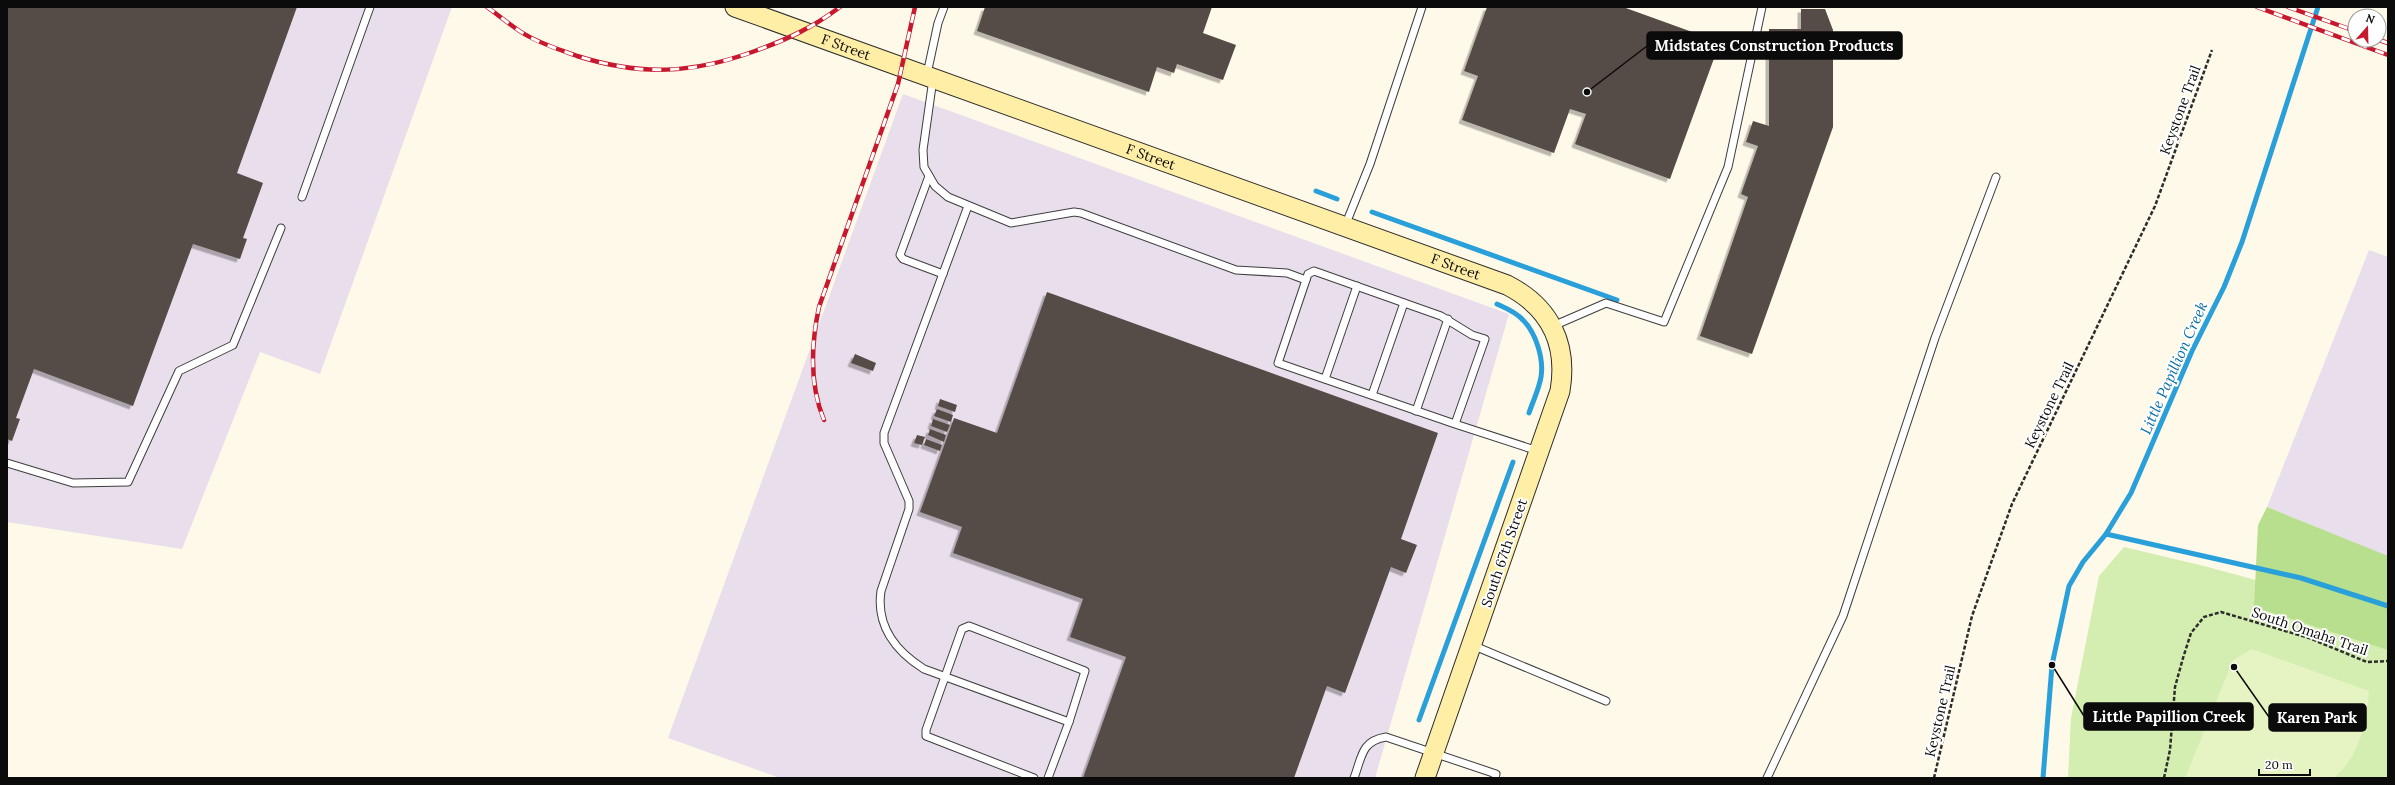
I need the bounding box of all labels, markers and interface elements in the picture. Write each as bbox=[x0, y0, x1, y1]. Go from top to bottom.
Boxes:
north arrow bbox=[2347, 8, 2387, 48]
text: N bbox=[2364, 11, 2377, 27]
street label: F Street bbox=[819, 30, 874, 64]
callout: Midstates Construction Products bbox=[1647, 32, 1902, 59]
text: Midstates Construction Products bbox=[1655, 36, 1893, 55]
street label: Keystone Trail bbox=[2155, 63, 2205, 157]
street label: F Street bbox=[1124, 140, 1178, 174]
street label: F Street bbox=[1429, 249, 1483, 284]
water label: Little Papillion Creek bbox=[2136, 298, 2211, 437]
street label: Keystone Trail bbox=[2020, 359, 2078, 451]
street label: South 67th Street bbox=[1477, 496, 1531, 610]
street label: South Omaha Trail bbox=[2249, 603, 2371, 659]
street label: Keystone Trail bbox=[1921, 663, 1959, 759]
callout: Little Papillion Creek bbox=[2084, 703, 2253, 730]
callout: Karen Park bbox=[2269, 704, 2366, 731]
text: Little Papillion Creek bbox=[2093, 707, 2246, 726]
text: Karen Park bbox=[2277, 708, 2357, 727]
scale bar bbox=[2259, 751, 2310, 777]
text: 20 m bbox=[2265, 757, 2293, 772]

